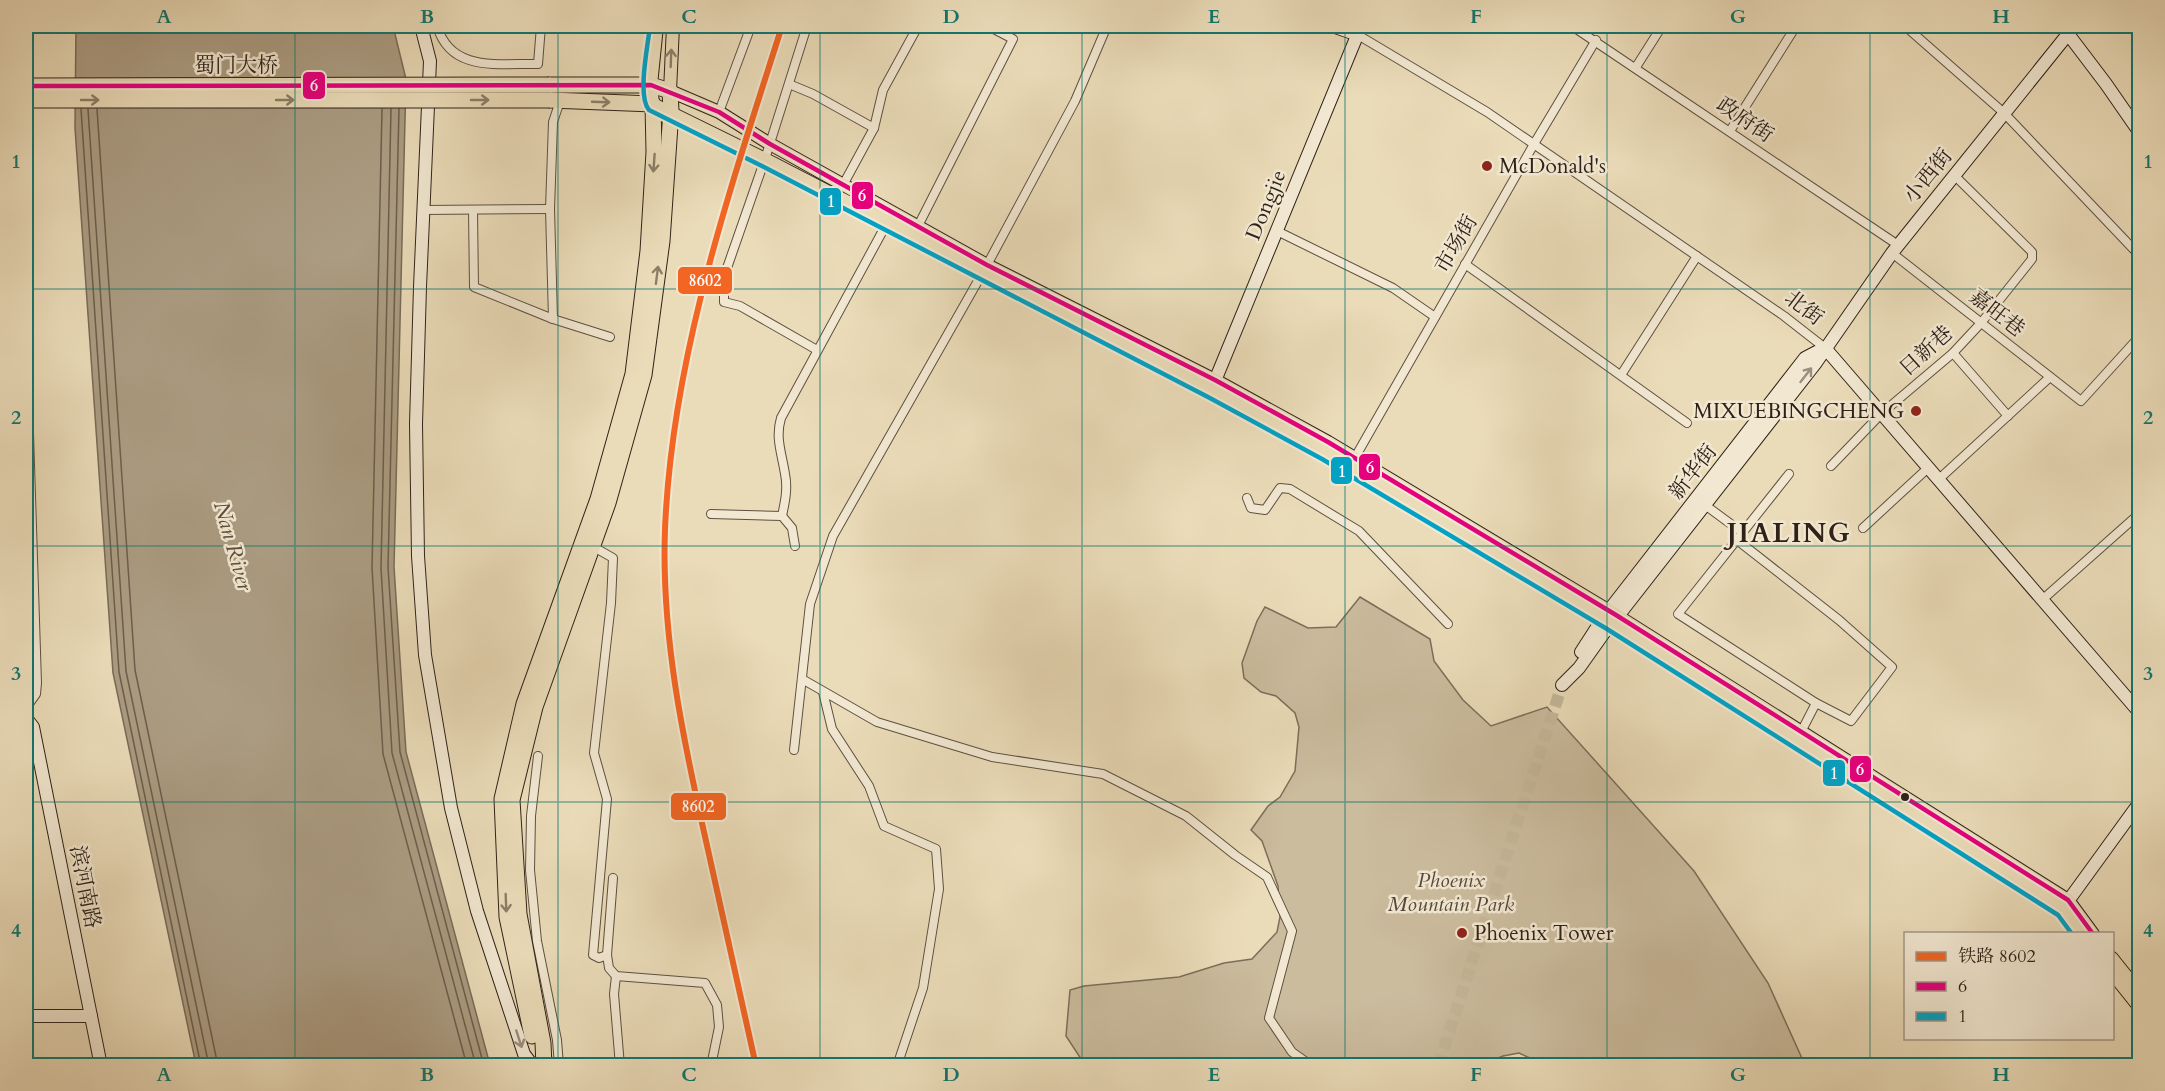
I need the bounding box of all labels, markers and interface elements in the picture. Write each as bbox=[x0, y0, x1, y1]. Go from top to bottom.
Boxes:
text: A bbox=[156, 3, 172, 30]
text: B bbox=[420, 3, 434, 30]
text: C bbox=[681, 3, 697, 30]
text: D bbox=[942, 3, 960, 30]
text: E bbox=[1208, 3, 1220, 30]
text: F bbox=[1470, 3, 1482, 30]
text: G bbox=[1730, 3, 1746, 30]
text: H bbox=[1992, 3, 2010, 30]
one-way arrow bbox=[666, 49, 677, 69]
street label: 蜀门大桥 bbox=[194, 51, 278, 80]
line badge: 6 bbox=[302, 71, 326, 100]
text: 6 bbox=[310, 75, 318, 97]
street label: 政府街 bbox=[1711, 90, 1779, 150]
one-way arrow bbox=[79, 94, 99, 106]
one-way arrow bbox=[274, 94, 294, 106]
one-way arrow bbox=[469, 94, 489, 106]
one-way arrow bbox=[591, 97, 611, 108]
street label: 小西街 bbox=[1897, 142, 1959, 210]
text: 1 bbox=[11, 148, 21, 175]
text: 1 bbox=[2143, 148, 2153, 175]
one-way arrow bbox=[648, 152, 659, 172]
place label: McDonald's bbox=[1499, 152, 1606, 181]
marker: McDonald's bbox=[1480, 159, 1494, 173]
street label: Dongjie bbox=[1239, 166, 1293, 244]
line badge: 6 bbox=[851, 181, 874, 210]
text: 6 bbox=[858, 185, 866, 207]
line badge: 1 bbox=[819, 187, 842, 216]
text: 1 bbox=[827, 191, 835, 213]
street label: 市场街 bbox=[1428, 209, 1484, 279]
one-way arrow bbox=[652, 265, 663, 285]
line badge: 8602 bbox=[677, 266, 733, 295]
text: 8602 bbox=[689, 270, 721, 292]
street label: 嘉旺巷 bbox=[1963, 282, 2031, 344]
street label: 北街 bbox=[1779, 284, 1829, 332]
street label: 日新巷 bbox=[1893, 319, 1959, 383]
one-way arrow bbox=[1799, 368, 1812, 384]
place label: MIXUEBINGCHENG bbox=[1693, 397, 1904, 426]
text: 2 bbox=[11, 404, 21, 431]
marker: MIXUEBINGCHENG bbox=[1909, 404, 1923, 418]
text: 2 bbox=[2143, 404, 2153, 431]
street label: 新华街 bbox=[1662, 438, 1724, 506]
line badge: 6 bbox=[1358, 453, 1381, 481]
line badge: 1 bbox=[1330, 456, 1353, 485]
text: 6 bbox=[1366, 457, 1374, 479]
text: 1 bbox=[1338, 461, 1346, 483]
water label: Nan River bbox=[206, 498, 260, 595]
district label: JIALING bbox=[1723, 515, 1851, 552]
text: 3 bbox=[11, 660, 21, 687]
text: 3 bbox=[2143, 660, 2153, 687]
line badge: 6 bbox=[1849, 755, 1872, 783]
line badge: 1 bbox=[1822, 759, 1846, 787]
text: 6 bbox=[1856, 759, 1864, 781]
text: 1 bbox=[1830, 763, 1838, 785]
unlabelled marker bbox=[1899, 791, 1911, 803]
line badge: 8602 bbox=[670, 792, 727, 821]
text: 8602 bbox=[682, 796, 714, 818]
street label: 滨河南路 bbox=[63, 843, 107, 931]
park label: Phoenix Mountain Park bbox=[1388, 866, 1515, 919]
one-way arrow bbox=[501, 893, 512, 913]
text: 4 bbox=[11, 917, 21, 944]
text: 4 bbox=[2143, 917, 2153, 944]
place label: Phoenix Tower bbox=[1474, 919, 1614, 948]
marker: Phoenix Tower bbox=[1455, 926, 1469, 940]
legend bbox=[1904, 932, 2114, 1040]
text: 铁路 8602 bbox=[1958, 944, 2036, 969]
text: 6 bbox=[1958, 974, 1967, 999]
text: 1 bbox=[1958, 1004, 1967, 1029]
one-way arrow bbox=[514, 1029, 525, 1048]
text: A bbox=[156, 1061, 172, 1088]
text: B bbox=[420, 1061, 434, 1088]
text: C bbox=[681, 1061, 697, 1088]
text: D bbox=[942, 1061, 960, 1088]
text: E bbox=[1208, 1061, 1220, 1088]
text: F bbox=[1470, 1061, 1482, 1088]
text: G bbox=[1730, 1061, 1746, 1088]
text: H bbox=[1992, 1061, 2010, 1088]

